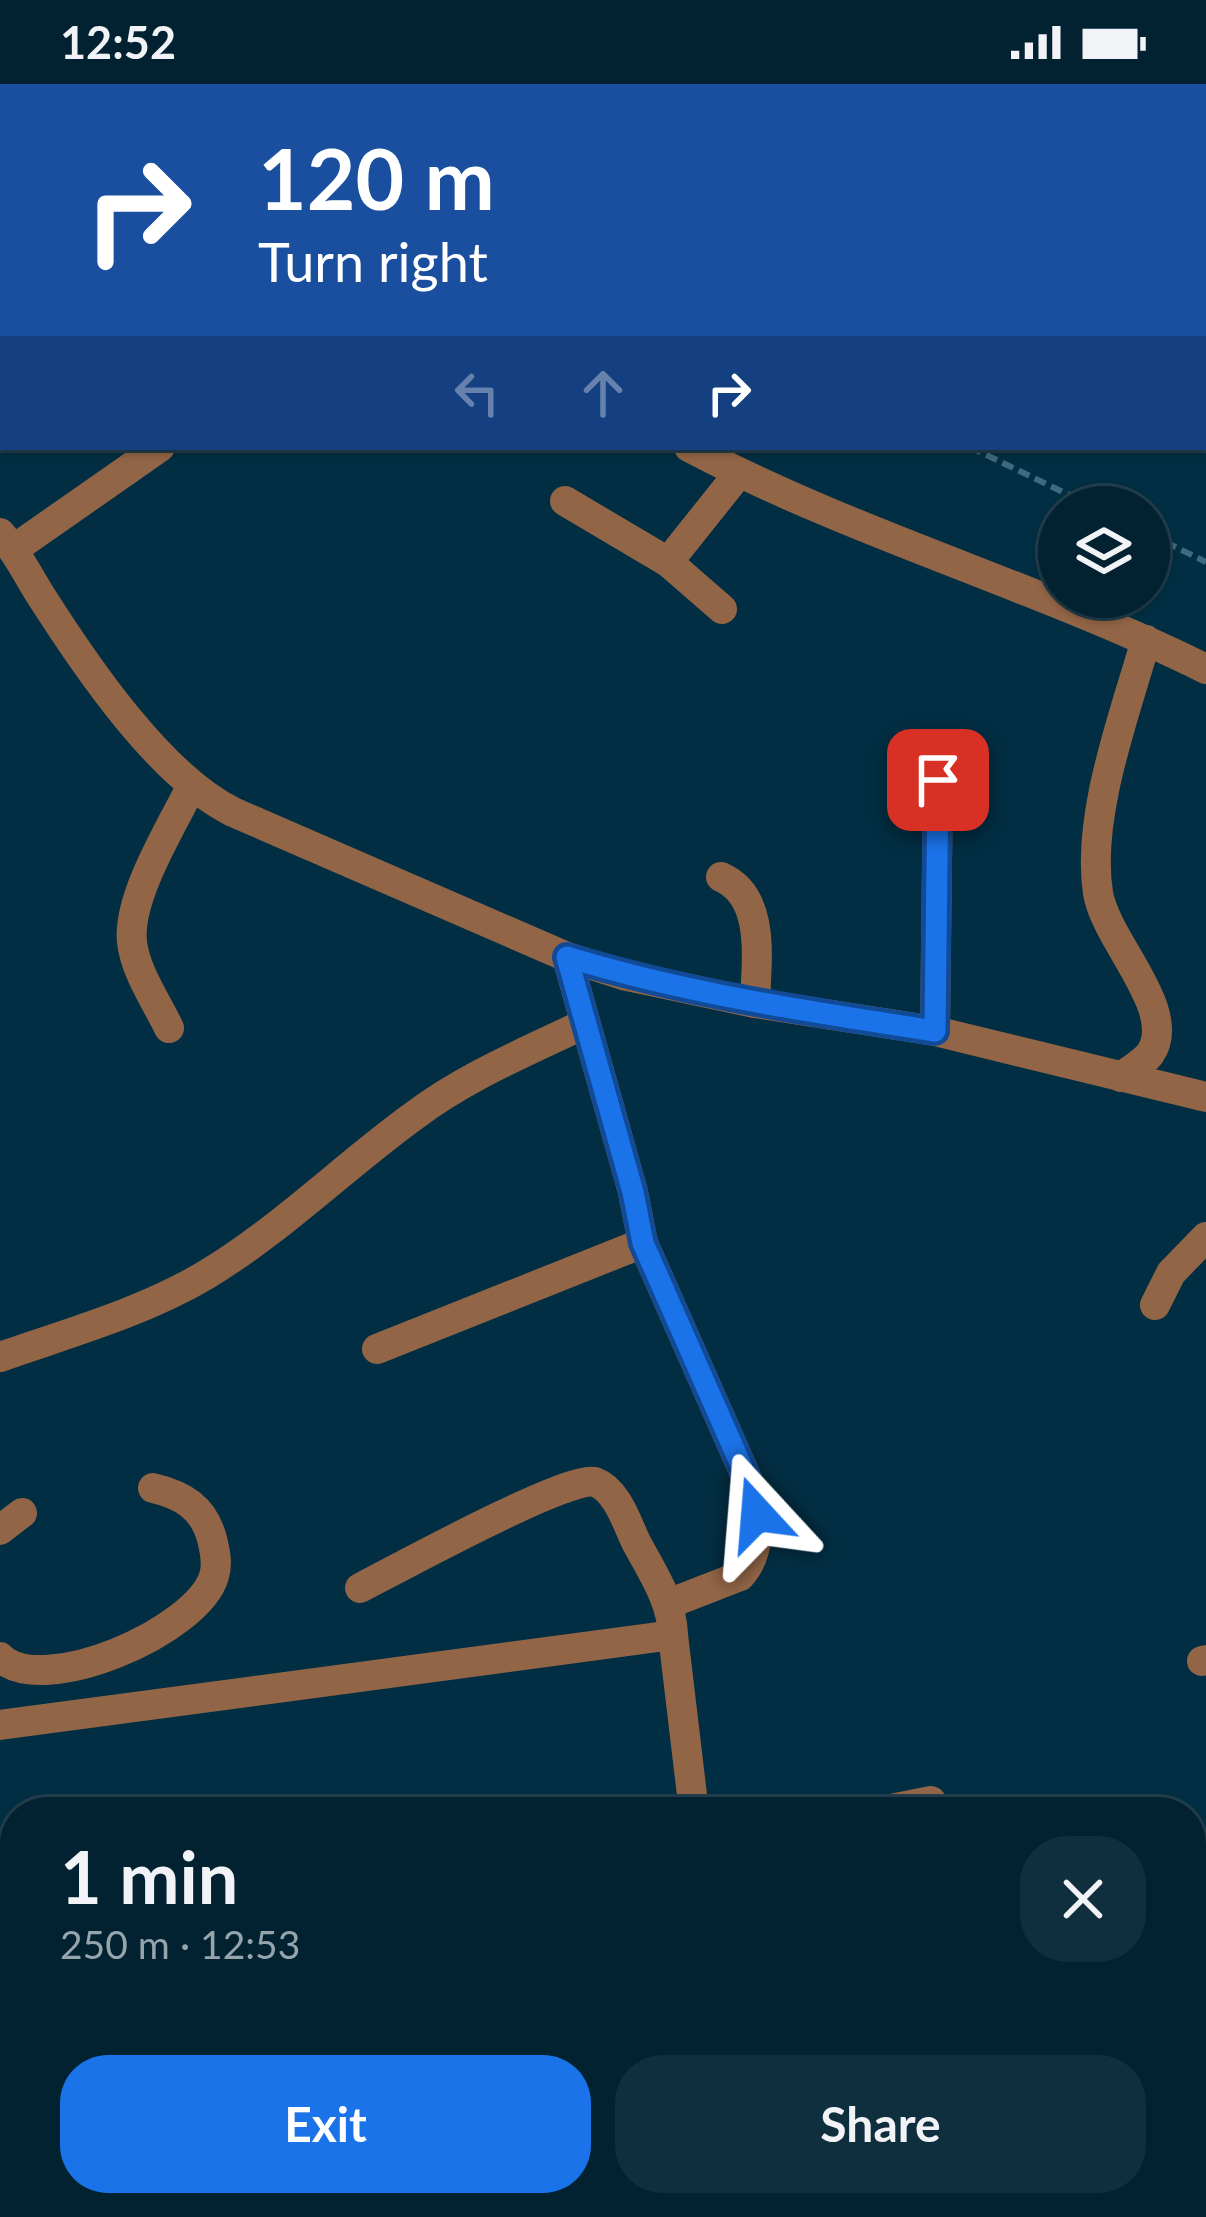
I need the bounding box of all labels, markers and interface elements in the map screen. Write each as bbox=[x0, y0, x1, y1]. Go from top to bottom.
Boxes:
text: 12:52 bbox=[60, 15, 176, 69]
text: 120 m bbox=[258, 127, 495, 228]
icon: right bbox=[60, 132, 216, 288]
text: Turn right bbox=[258, 229, 488, 294]
icon: left bbox=[444, 360, 510, 426]
icon: ahead bbox=[570, 360, 636, 426]
icon: right bbox=[696, 360, 762, 426]
map controls bbox=[1038, 486, 1170, 618]
button: layers bbox=[1038, 486, 1170, 618]
pin bbox=[887, 729, 989, 831]
icon: arrive bbox=[905, 747, 971, 813]
position arrow bbox=[694, 1451, 820, 1577]
text: 1 min bbox=[60, 1833, 238, 1919]
button: close bbox=[1020, 1836, 1146, 1962]
text: 250 m · 12:53 bbox=[60, 1921, 300, 1967]
button: Exit bbox=[60, 2055, 591, 2193]
button: Share bbox=[615, 2055, 1146, 2193]

